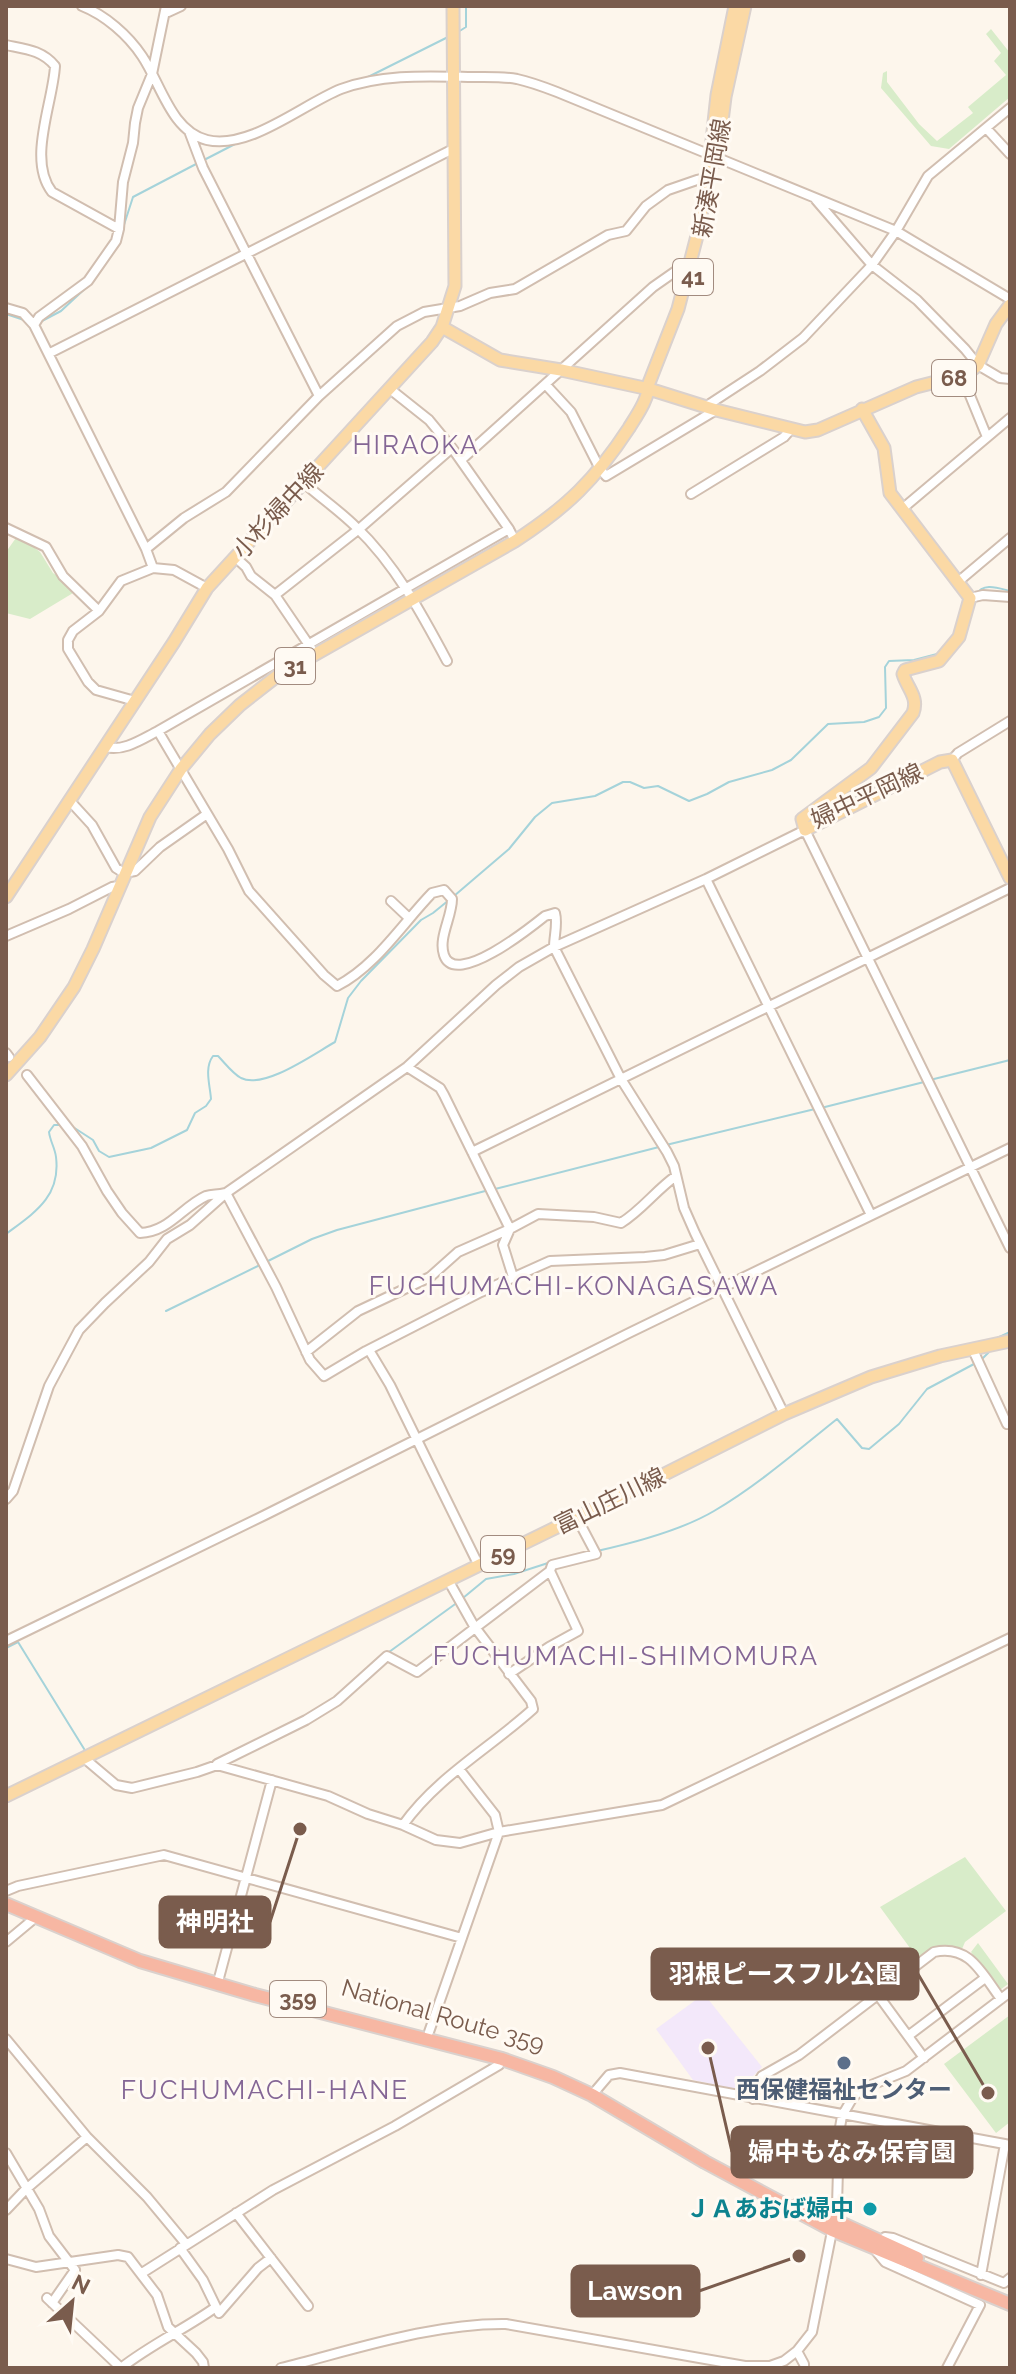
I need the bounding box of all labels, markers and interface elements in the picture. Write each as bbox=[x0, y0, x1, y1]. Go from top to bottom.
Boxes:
street label: 新湊平岡線 bbox=[687, 116, 736, 240]
road number: 41 bbox=[673, 259, 713, 295]
road number: 68 bbox=[932, 360, 976, 396]
district label: HIRAOKA bbox=[352, 430, 480, 460]
street label: 小杉婦中線 bbox=[226, 457, 329, 564]
road number: 31 bbox=[275, 648, 315, 684]
street label: 婦中平岡線 bbox=[806, 757, 927, 834]
district label: FUCHUMACHI-KONAGASAWA bbox=[369, 1271, 779, 1301]
street label: 富山庄川線 bbox=[549, 1461, 670, 1540]
road number: 59 bbox=[481, 1536, 525, 1572]
district label: FUCHUMACHI-SHIMOMURA bbox=[433, 1641, 819, 1671]
callout: 神明社 bbox=[160, 1897, 270, 1947]
text: 神明社 bbox=[176, 1907, 254, 1937]
callout: 羽根ピースフル公園 bbox=[652, 1949, 918, 1999]
text: 羽根ピースフル公園 bbox=[669, 1959, 901, 1989]
street label: National Route 359 bbox=[338, 1973, 548, 2058]
road number: 359 bbox=[270, 1981, 326, 2017]
marker: 西保健福祉センター bbox=[835, 2054, 853, 2072]
district label: FUCHUMACHI-HANE bbox=[121, 2075, 409, 2105]
place label: 西保健福祉センター bbox=[736, 2075, 952, 2104]
callout: 婦中もなみ保育園 bbox=[732, 2127, 972, 2177]
text: 婦中もなみ保育園 bbox=[748, 2137, 956, 2167]
place label: ＪＡあおば婦中 bbox=[686, 2194, 854, 2223]
marker: ＪＡあおば婦中 bbox=[861, 2200, 879, 2218]
north arrow bbox=[32, 2262, 112, 2342]
callout: Lawson bbox=[572, 2266, 699, 2316]
text: N bbox=[68, 2269, 94, 2300]
text: Lawson bbox=[587, 2276, 683, 2306]

